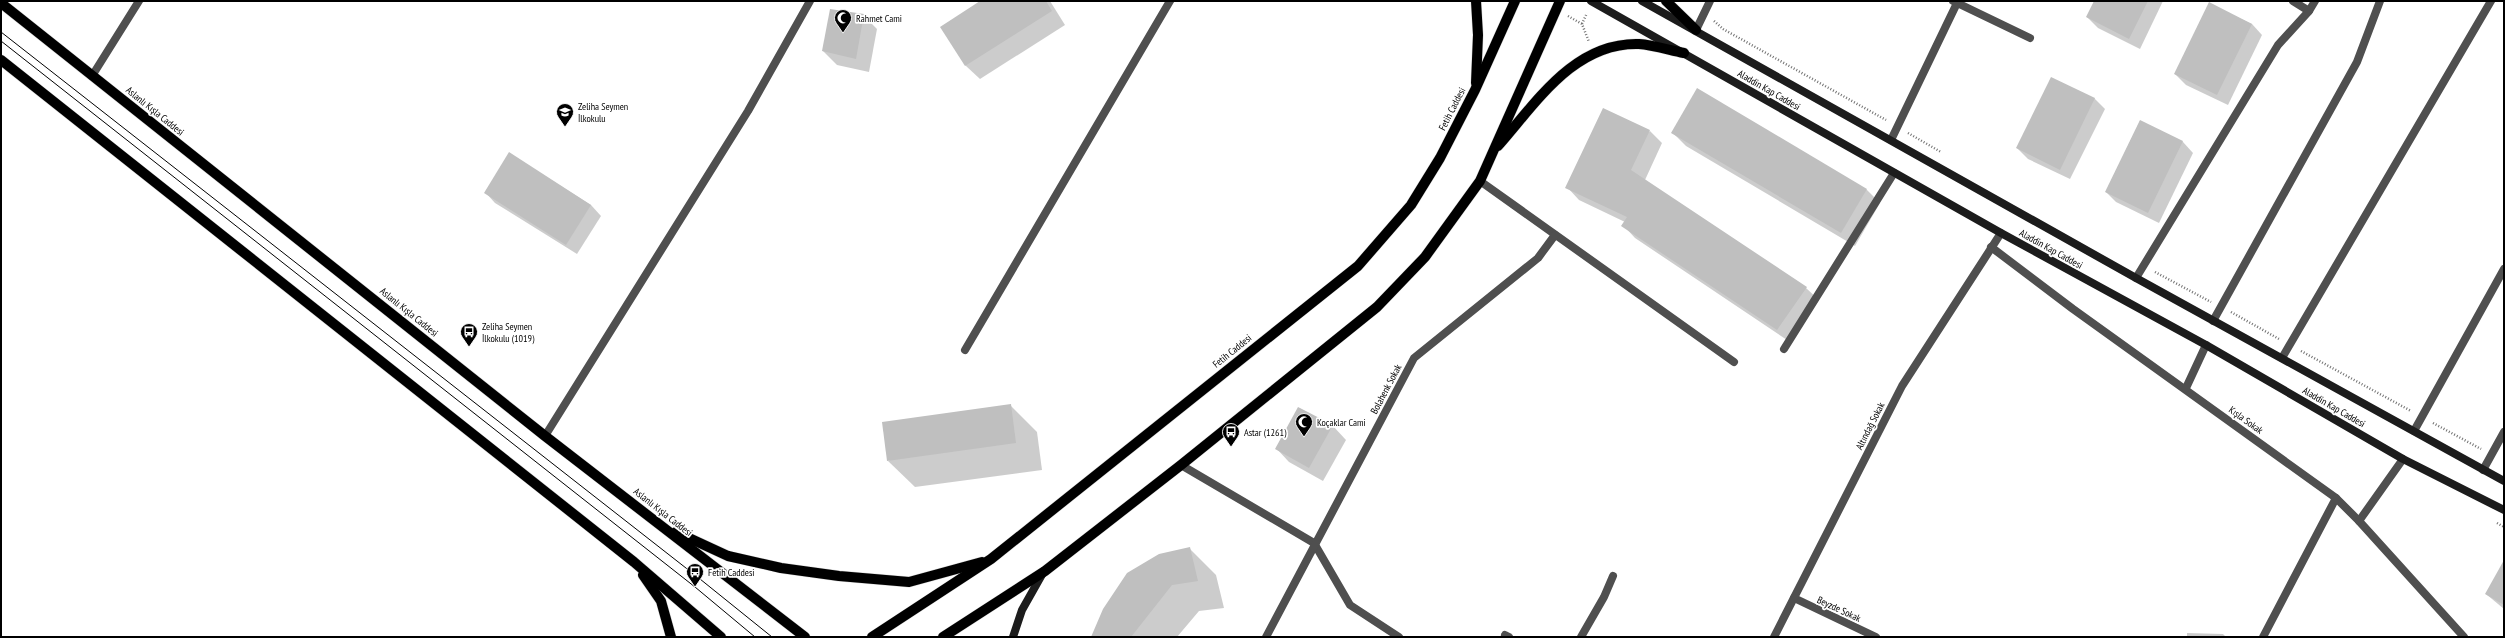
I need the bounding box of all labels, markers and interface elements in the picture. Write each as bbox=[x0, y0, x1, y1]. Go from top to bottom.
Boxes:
mosque icon: Rahmet Cami bbox=[833, 8, 853, 33]
place label: Rahmet Cami bbox=[856, 12, 902, 25]
street label: Aladdin Kap Caddesi bbox=[1735, 67, 1803, 113]
street label: Aslanlı Kışla Caddesi bbox=[123, 84, 187, 138]
street label: Fetih Caddesi bbox=[1436, 85, 1468, 133]
place label: Zeliha Seymen İlkokulu bbox=[578, 100, 628, 125]
school or university icon: Zeliha Seymen İlkokulu bbox=[555, 102, 575, 127]
street label: Aladdin Kap Caddesi bbox=[2017, 226, 2085, 272]
street label: Aslanlı Kışla Caddesi bbox=[377, 285, 441, 339]
place label: Zeliha Seymen İlkokulu (1019) bbox=[482, 320, 535, 345]
bus stop icon: Zeliha Seymen İlkokulu (1019) bbox=[459, 322, 479, 347]
street label: Fetih Caddesi bbox=[1210, 331, 1254, 371]
street label: Bolahenk Sokak bbox=[1367, 362, 1405, 416]
street label: Aladdin Kap Caddesi bbox=[2300, 384, 2368, 430]
street label: Altındağ Sokak bbox=[1853, 400, 1888, 452]
street label: Kışla Sokak bbox=[2226, 403, 2266, 437]
mosque icon: Koçaklar Cami bbox=[1294, 412, 1314, 437]
place label: Koçaklar Cami bbox=[1317, 416, 1366, 429]
bus stop icon: Astar (1261) bbox=[1221, 422, 1241, 447]
place label: Astar (1261) bbox=[1244, 426, 1287, 439]
street label: Aslanlı Kışla Caddesi bbox=[631, 485, 695, 539]
bus stop icon: Fetih Caddesi bbox=[685, 562, 705, 587]
place label: Fetih Caddesi bbox=[708, 566, 755, 579]
street label: Beyzde Sokak bbox=[1815, 593, 1863, 625]

